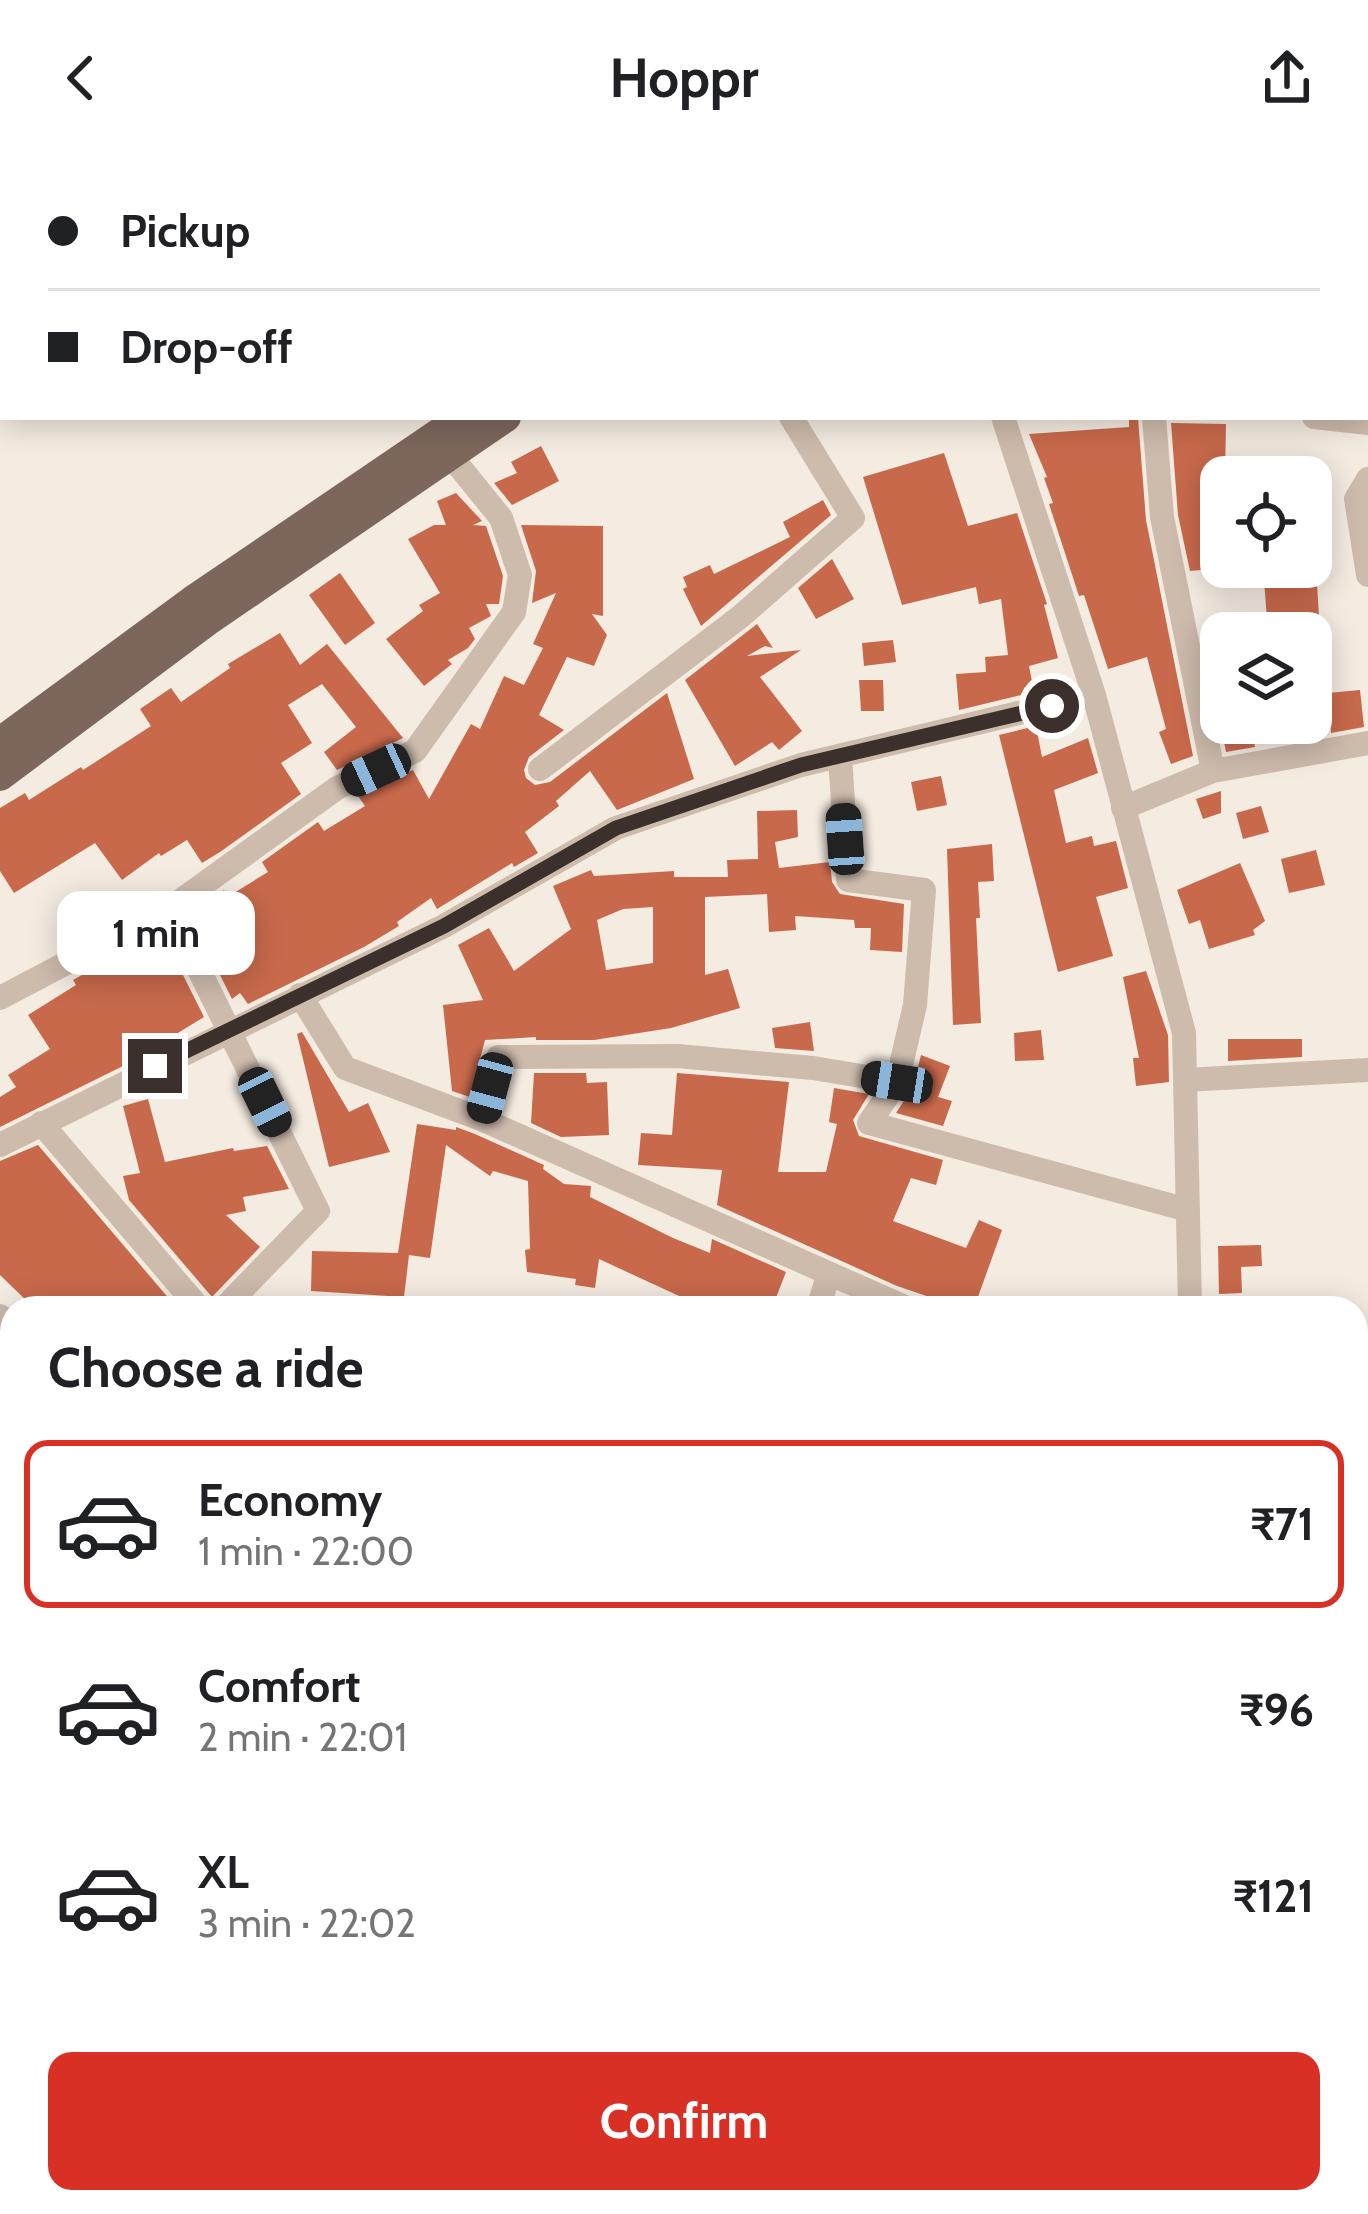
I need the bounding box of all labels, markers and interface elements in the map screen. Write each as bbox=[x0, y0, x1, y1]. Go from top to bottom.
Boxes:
icon: back bbox=[48, 45, 114, 111]
text: Hoppr bbox=[609, 45, 759, 111]
icon: share bbox=[1254, 45, 1320, 111]
text: Pickup bbox=[120, 204, 250, 258]
text: Drop-off bbox=[120, 320, 293, 374]
map controls bbox=[1200, 456, 1332, 744]
button: locate bbox=[1200, 456, 1332, 588]
button: layers bbox=[1200, 612, 1332, 744]
route start bbox=[1025, 679, 1079, 733]
car bbox=[336, 738, 416, 802]
car bbox=[825, 802, 865, 876]
callout: 1 min bbox=[56, 892, 254, 976]
text: 1 min bbox=[112, 909, 200, 957]
route end bbox=[128, 1039, 182, 1093]
car bbox=[463, 1049, 517, 1127]
car bbox=[859, 1059, 935, 1105]
car bbox=[233, 1062, 297, 1142]
text: Choose a ride bbox=[48, 1335, 363, 1401]
icon: car bbox=[54, 1470, 162, 1578]
text: Economy bbox=[198, 1473, 382, 1527]
text: ₹71 bbox=[1250, 1497, 1314, 1551]
text: 1 min · 22:00 bbox=[198, 1527, 414, 1575]
icon: car bbox=[54, 1656, 162, 1764]
text: Comfort bbox=[198, 1659, 361, 1713]
text: ₹96 bbox=[1239, 1683, 1314, 1737]
text: 2 min · 22:01 bbox=[198, 1713, 407, 1761]
icon: car bbox=[54, 1842, 162, 1950]
text: XL bbox=[198, 1845, 249, 1899]
text: ₹121 bbox=[1232, 1869, 1314, 1923]
text: 3 min · 22:02 bbox=[198, 1899, 416, 1947]
button: Confirm bbox=[48, 2052, 1320, 2190]

